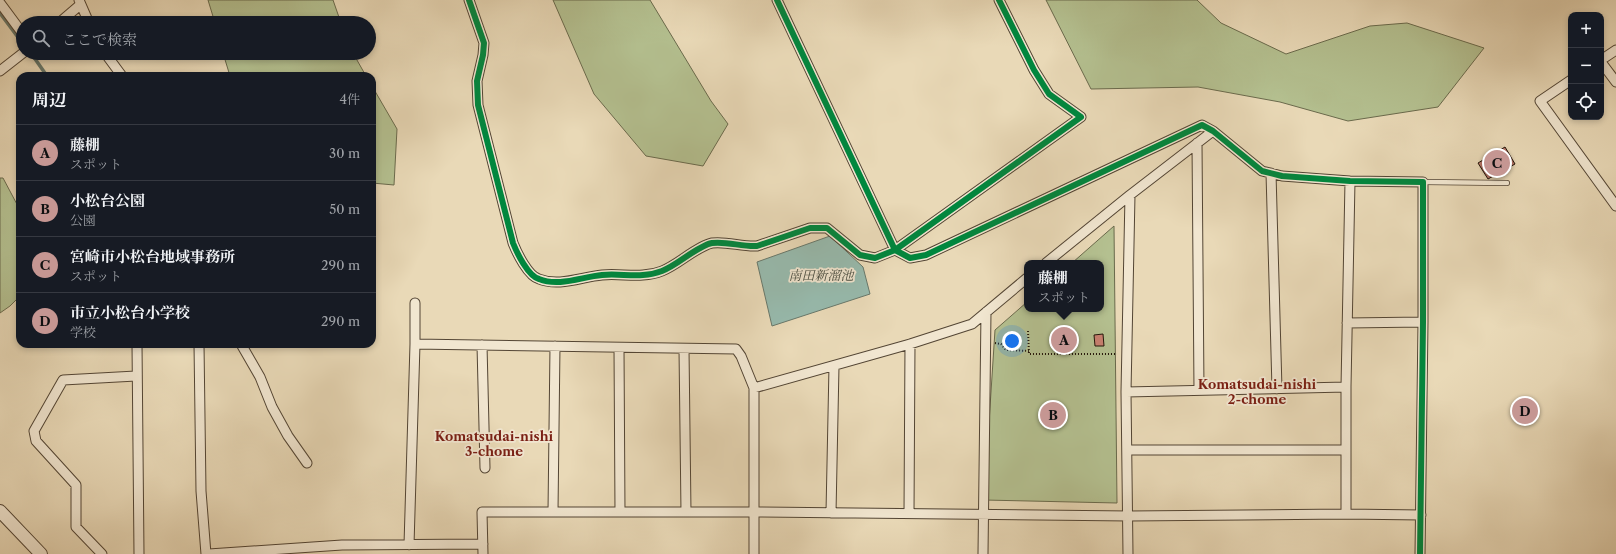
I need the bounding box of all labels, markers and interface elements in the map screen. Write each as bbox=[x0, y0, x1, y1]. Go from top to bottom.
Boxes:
map controls bbox=[1568, 12, 1604, 120]
button: + bbox=[1568, 12, 1604, 48]
search box bbox=[16, 16, 376, 60]
icon: search bbox=[30, 27, 52, 49]
text: ここで検索 bbox=[62, 30, 137, 49]
button: − bbox=[1568, 48, 1604, 84]
button: locate bbox=[1568, 84, 1604, 120]
text: 周辺 bbox=[32, 90, 66, 110]
text: 4件 bbox=[339, 91, 360, 107]
text: 藤棚 bbox=[70, 135, 100, 154]
text: A bbox=[40, 145, 50, 161]
text: 30 m bbox=[329, 145, 360, 161]
pin: C bbox=[1484, 148, 1510, 178]
text: スポット bbox=[70, 156, 122, 172]
text: 小松台公園 bbox=[70, 191, 145, 210]
text: B bbox=[40, 201, 50, 217]
text: 50 m bbox=[329, 201, 360, 217]
text: 公園 bbox=[70, 212, 96, 228]
text: 宮崎市小松台地域事務所 bbox=[70, 247, 235, 266]
text: C bbox=[40, 257, 50, 273]
text: 290 m bbox=[321, 257, 360, 273]
popup bbox=[1024, 260, 1104, 312]
water label: 南田新溜池 bbox=[788, 267, 855, 283]
text: スポット bbox=[70, 268, 122, 284]
text: 藤棚 bbox=[1038, 268, 1068, 287]
text: スポット bbox=[1038, 289, 1090, 305]
text: 市立小松台小学校 bbox=[70, 303, 190, 322]
text: D bbox=[39, 313, 51, 329]
text: 290 m bbox=[321, 313, 360, 329]
text: 学校 bbox=[70, 324, 96, 340]
pin: A bbox=[1051, 325, 1077, 355]
your location bbox=[1002, 331, 1022, 351]
district label: Komatsudai-nishi 2-chome bbox=[1198, 376, 1317, 407]
pin: D bbox=[1512, 396, 1538, 426]
pin: B bbox=[1040, 400, 1066, 430]
district label: Komatsudai-nishi 3-chome bbox=[435, 428, 554, 459]

